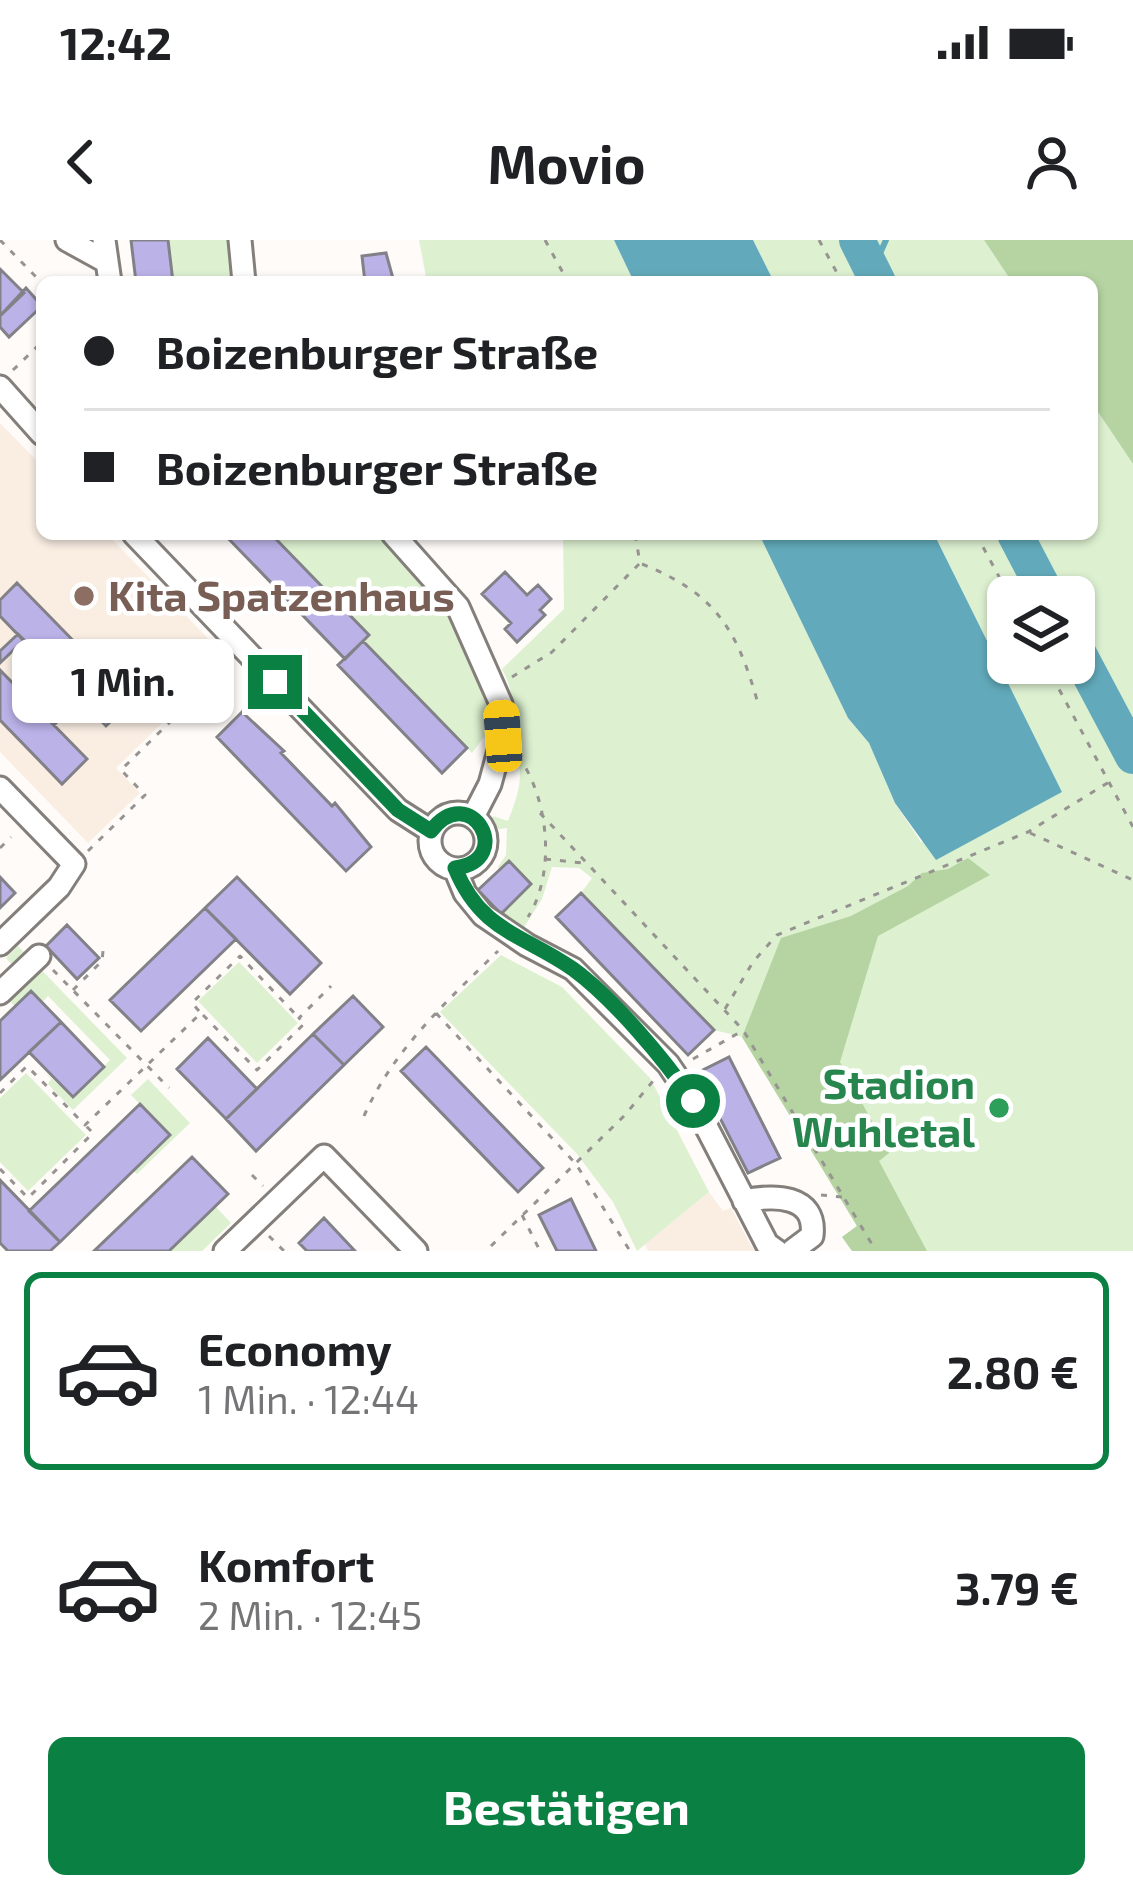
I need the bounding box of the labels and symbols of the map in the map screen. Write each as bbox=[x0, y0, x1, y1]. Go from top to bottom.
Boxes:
place label: Kita Spatzenhaus bbox=[108, 569, 455, 619]
marker: Kita Spatzenhaus bbox=[71, 583, 97, 609]
callout: 1 Min. bbox=[11, 640, 233, 724]
route end bbox=[248, 655, 302, 709]
car bbox=[483, 699, 523, 773]
place label: Stadion Wuhletal bbox=[792, 1057, 975, 1155]
route start bbox=[666, 1074, 720, 1128]
marker: Stadion Wuhletal bbox=[986, 1095, 1012, 1121]

